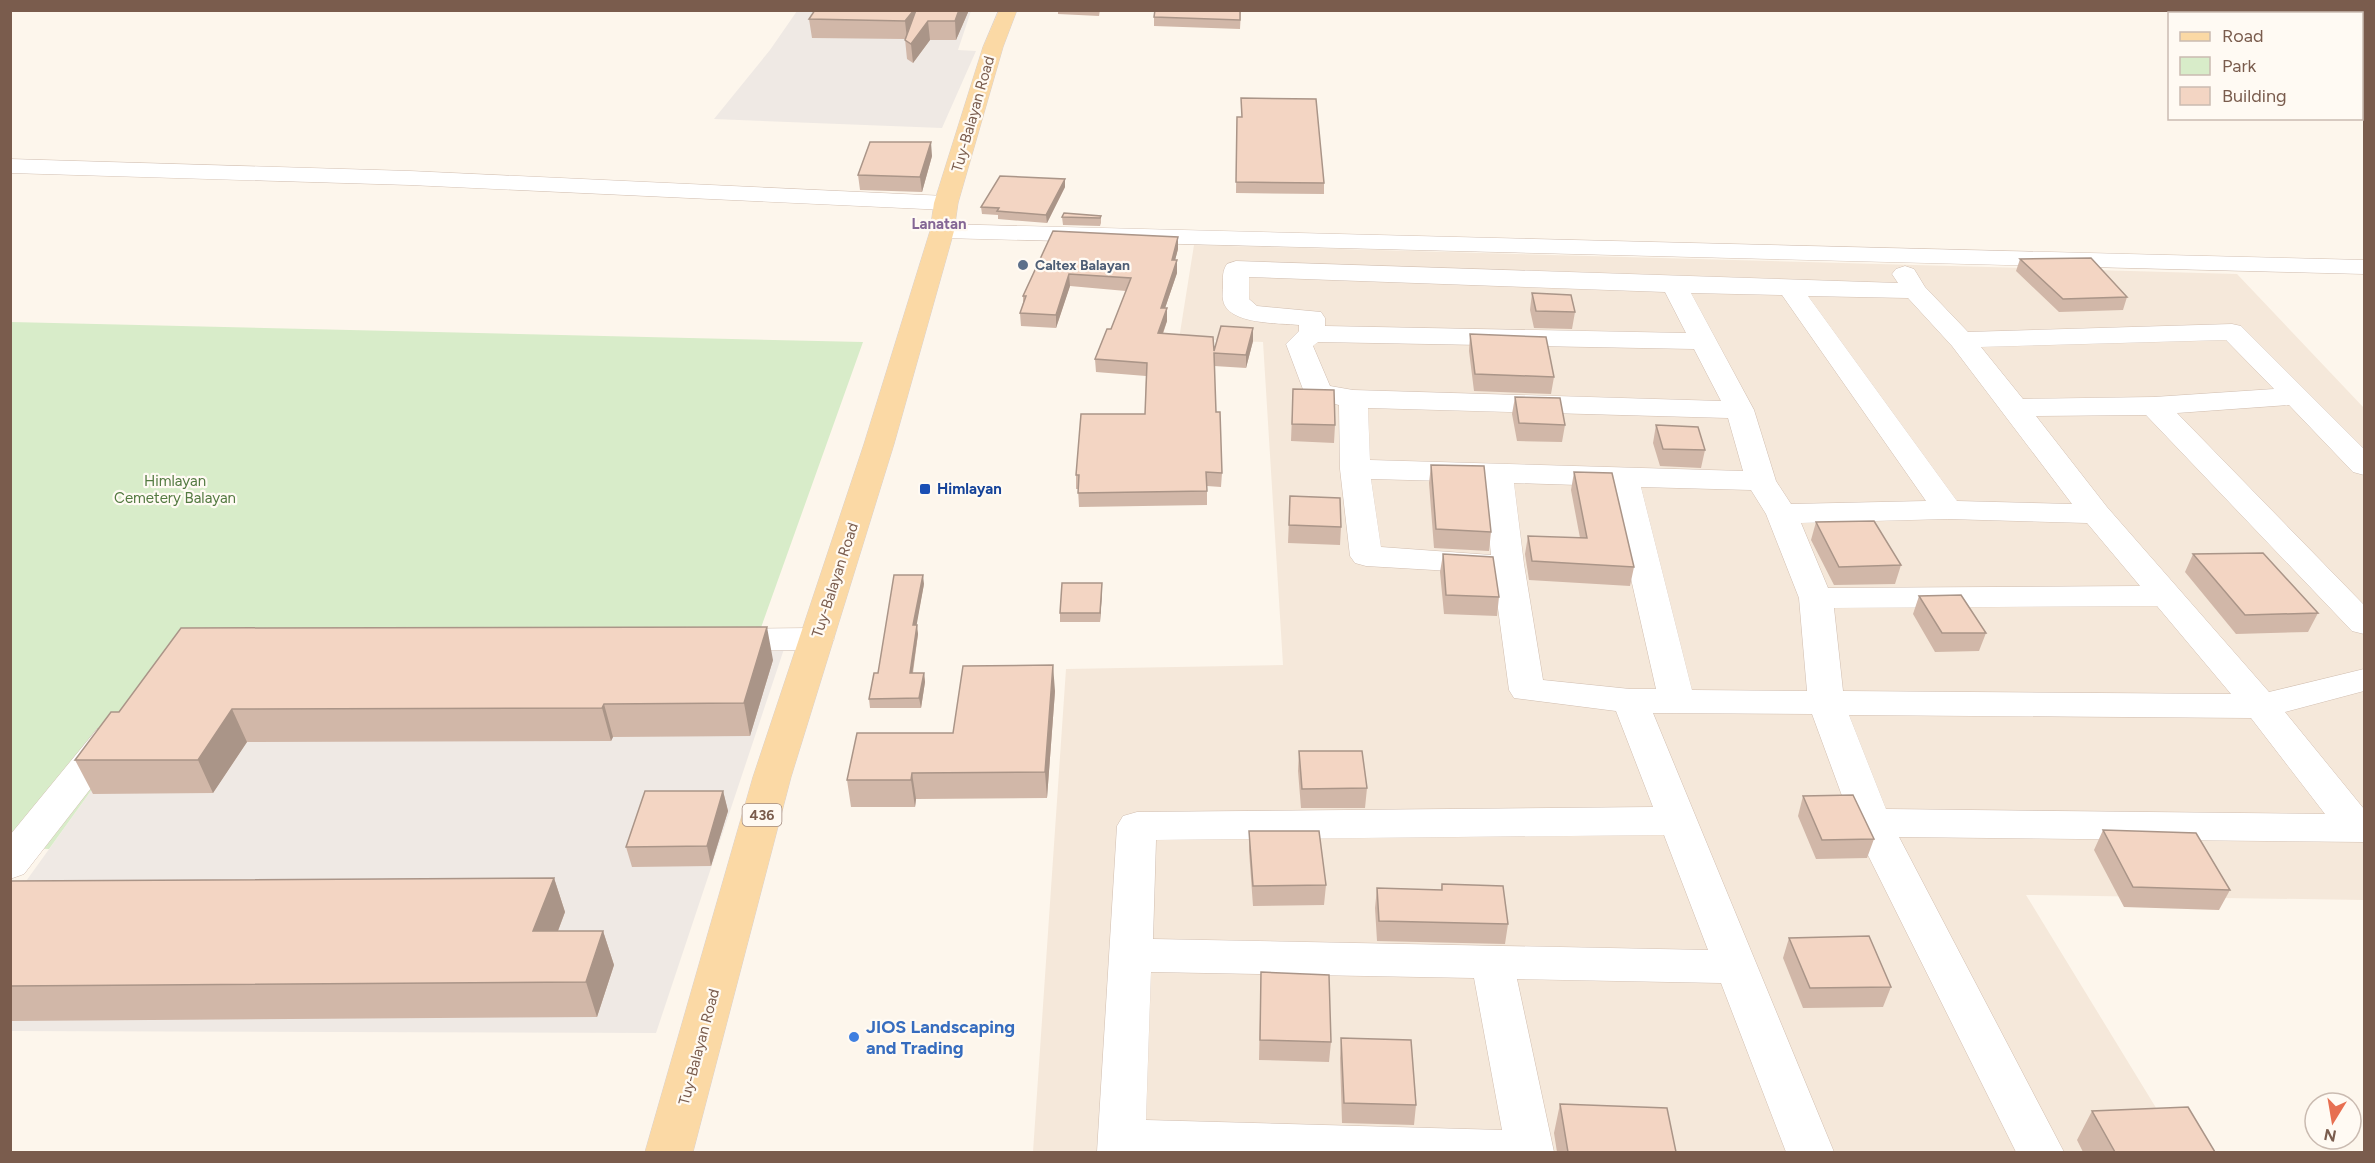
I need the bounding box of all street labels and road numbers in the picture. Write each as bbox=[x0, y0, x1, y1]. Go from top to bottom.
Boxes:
street label: Tuy-Balayan Road bbox=[948, 54, 998, 174]
street label: Tuy-Balayan Road bbox=[808, 520, 862, 640]
road number: 436 bbox=[742, 804, 782, 826]
street label: Tuy-Balayan Road bbox=[675, 987, 723, 1107]

